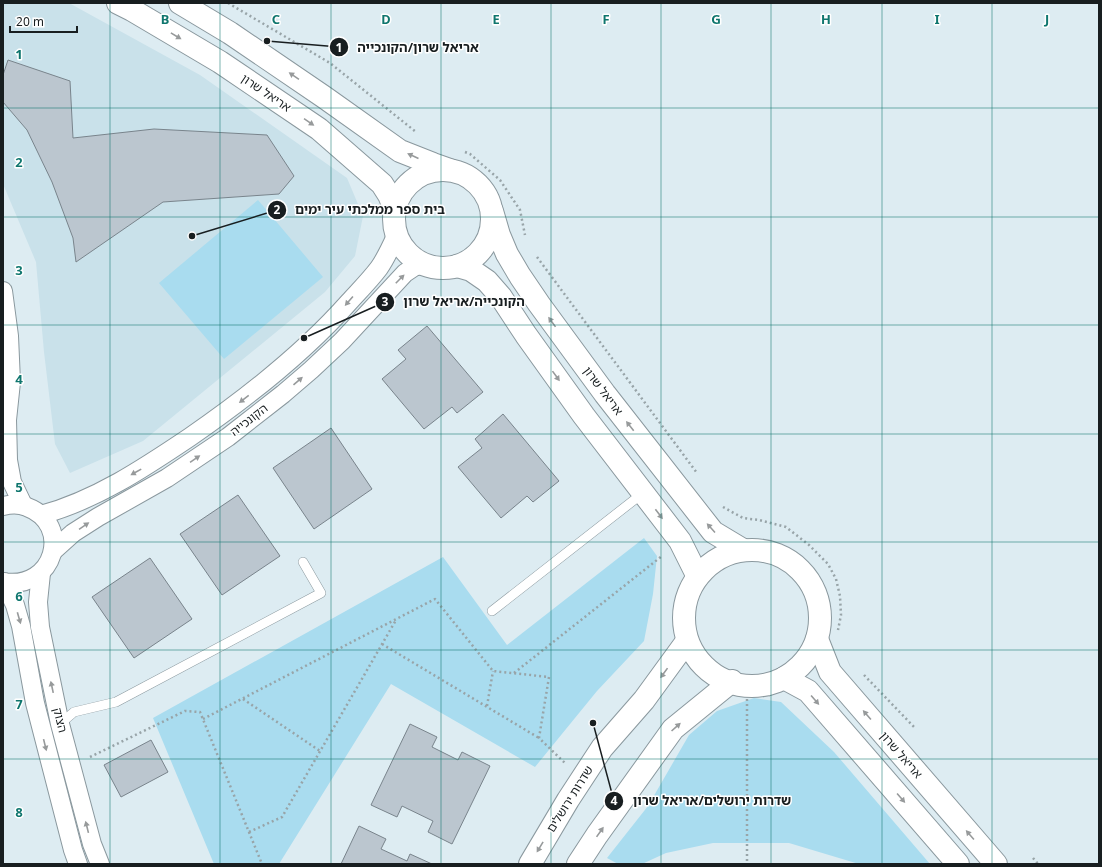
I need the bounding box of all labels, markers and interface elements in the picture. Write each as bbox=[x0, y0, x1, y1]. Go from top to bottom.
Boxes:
scale bar bbox=[10, 8, 77, 34]
text: B bbox=[161, 10, 169, 28]
text: C bbox=[272, 10, 280, 28]
text: D bbox=[381, 10, 391, 28]
text: E bbox=[492, 10, 500, 28]
text: F bbox=[603, 10, 610, 28]
text: G bbox=[711, 10, 721, 28]
text: H bbox=[821, 10, 831, 28]
text: I bbox=[934, 10, 940, 28]
text: J bbox=[1043, 10, 1049, 28]
text: 20 m bbox=[16, 13, 44, 30]
one-way arrow bbox=[171, 32, 181, 40]
callout: אריאל שרון/הקונכייה bbox=[329, 35, 487, 60]
text: אריאל שרון/הקונכייה bbox=[357, 38, 479, 56]
text: 1 bbox=[336, 39, 342, 56]
text: 1 bbox=[15, 45, 23, 63]
street label: אריאל שרון bbox=[238, 70, 295, 116]
one-way arrow bbox=[288, 72, 299, 80]
one-way arrow bbox=[303, 118, 314, 126]
text: 2 bbox=[15, 153, 23, 171]
one-way arrow bbox=[407, 153, 419, 160]
callout: בית ספר ממלכתי עיר ימים bbox=[267, 197, 453, 222]
text: בית ספר ממלכתי עיר ימים bbox=[295, 200, 445, 218]
text: 2 bbox=[274, 201, 281, 218]
text: 3 bbox=[15, 261, 23, 279]
one-way arrow bbox=[395, 274, 405, 284]
callout: הקונכייה/אריאל שרון bbox=[375, 289, 532, 314]
text: הקונכייה/אריאל שרון bbox=[403, 292, 525, 310]
text: 3 bbox=[382, 293, 389, 310]
one-way arrow bbox=[345, 296, 354, 307]
one-way arrow bbox=[548, 317, 556, 328]
street label: אריאל שרון bbox=[579, 363, 628, 419]
text: 4 bbox=[15, 370, 23, 388]
one-way arrow bbox=[552, 371, 560, 382]
one-way arrow bbox=[293, 376, 304, 385]
one-way arrow bbox=[238, 394, 249, 403]
street label: הקונכייה bbox=[226, 400, 271, 440]
one-way arrow bbox=[626, 421, 635, 432]
one-way arrow bbox=[190, 455, 200, 463]
one-way arrow bbox=[130, 468, 142, 475]
text: 5 bbox=[15, 478, 23, 496]
one-way arrow bbox=[655, 508, 663, 519]
one-way arrow bbox=[78, 522, 89, 530]
one-way arrow bbox=[707, 523, 716, 533]
text: 6 bbox=[15, 587, 23, 605]
one-way arrow bbox=[16, 612, 22, 624]
one-way arrow bbox=[660, 667, 668, 678]
one-way arrow bbox=[49, 681, 55, 694]
text: 7 bbox=[15, 695, 23, 713]
one-way arrow bbox=[811, 695, 820, 705]
street label: הצוק bbox=[49, 706, 72, 734]
one-way arrow bbox=[862, 710, 871, 720]
one-way arrow bbox=[671, 722, 681, 731]
street label: אריאל שרון bbox=[876, 728, 927, 782]
one-way arrow bbox=[43, 739, 49, 751]
street label: שדרות ירושלים bbox=[542, 762, 597, 835]
callout: שדרות ירושלים/אריאל שרון bbox=[604, 788, 799, 813]
text: שדרות ירושלים/אריאל שרון bbox=[633, 791, 791, 809]
text: 4 bbox=[611, 792, 618, 809]
one-way arrow bbox=[896, 793, 905, 803]
text: 8 bbox=[15, 803, 23, 821]
one-way arrow bbox=[84, 821, 90, 833]
one-way arrow bbox=[596, 826, 604, 837]
one-way arrow bbox=[966, 829, 975, 840]
one-way arrow bbox=[536, 842, 544, 852]

